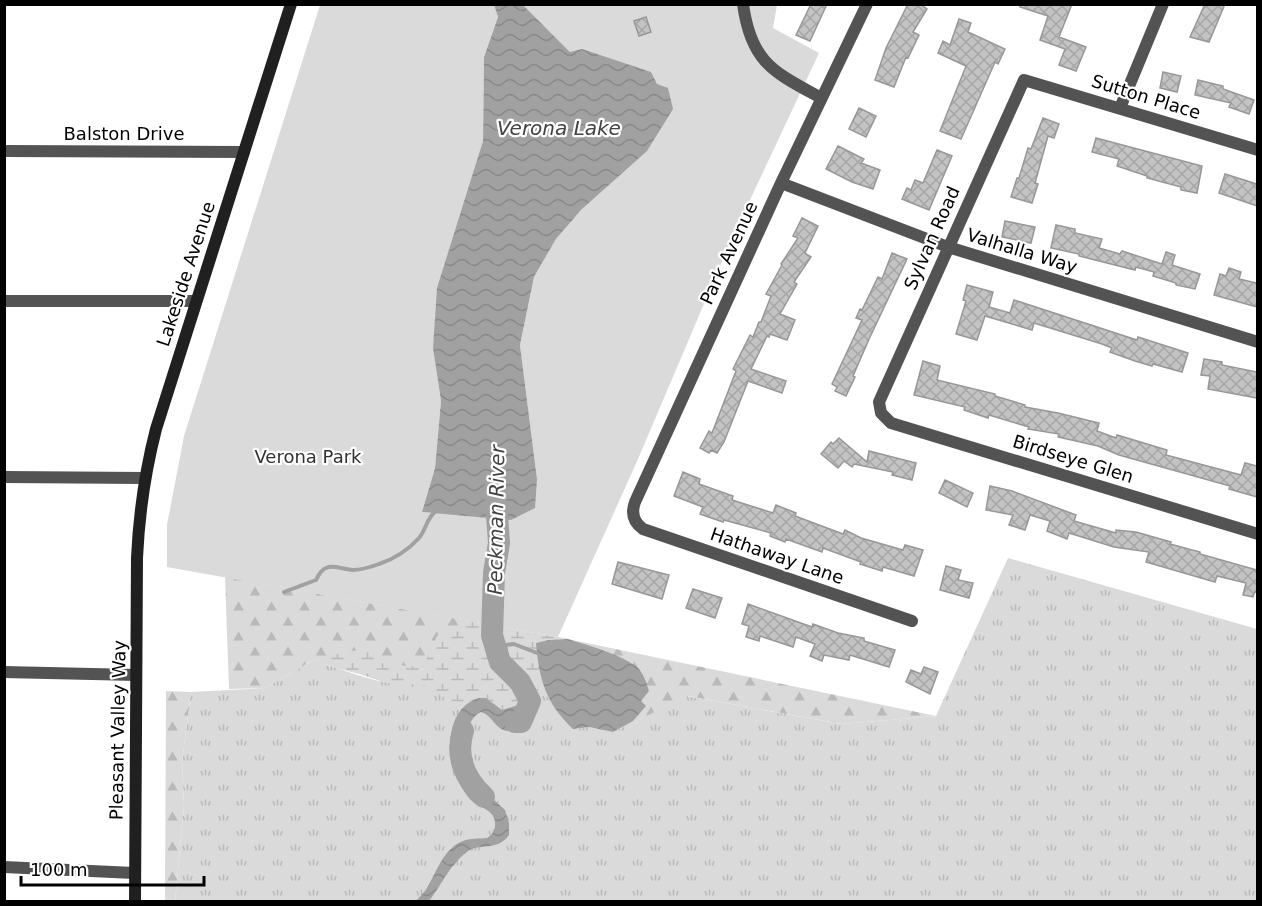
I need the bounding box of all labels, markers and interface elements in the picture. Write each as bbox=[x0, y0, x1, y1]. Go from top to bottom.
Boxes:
street label: Sutton Place bbox=[1089, 70, 1203, 123]
water label: Verona Lake bbox=[497, 116, 621, 140]
street label: Balston Drive bbox=[64, 123, 184, 144]
street label: Sylvan Road bbox=[899, 183, 964, 293]
street label: Park Avenue bbox=[695, 198, 762, 308]
street label: Lakeside Avenue bbox=[152, 199, 219, 349]
street label: Valhalla Way bbox=[964, 224, 1080, 277]
street label: Birdseye Glen bbox=[1010, 430, 1136, 487]
water label: Peckman River bbox=[483, 443, 509, 595]
park label: Verona Park bbox=[254, 446, 362, 467]
street label: Hathaway Lane bbox=[708, 523, 847, 588]
street label: Pleasant Valley Way bbox=[105, 639, 130, 820]
scale bar bbox=[21, 849, 204, 887]
text: 100 m bbox=[30, 859, 88, 880]

